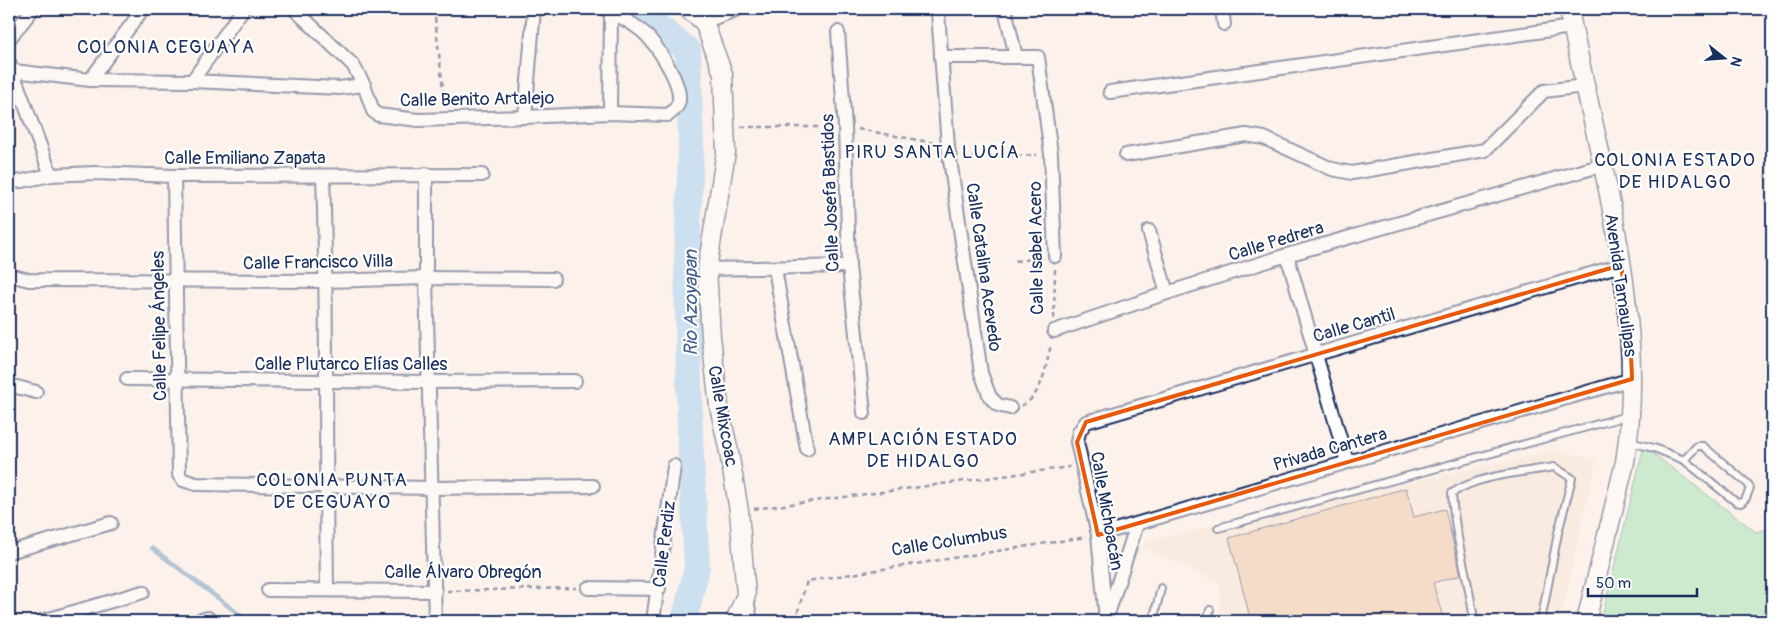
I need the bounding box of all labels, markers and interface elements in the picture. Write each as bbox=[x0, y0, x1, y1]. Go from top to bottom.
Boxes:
north arrow bbox=[1698, 32, 1748, 82]
district label: COLONIA CEGUAYA bbox=[77, 35, 255, 59]
text: N bbox=[1726, 55, 1745, 69]
street label: Calle Benito Artalejo bbox=[400, 87, 555, 112]
street label: Calle Josefa Bastidos bbox=[816, 114, 845, 272]
district label: PIRU SANTA LUCÍA bbox=[845, 140, 1019, 164]
street label: Calle Emiliano Zapata bbox=[164, 147, 326, 170]
district label: COLONIA ESTADO DE HIDALGO bbox=[1594, 148, 1756, 194]
street label: Calle Catalina Acevedo bbox=[960, 181, 1007, 353]
street label: Calle Isabel Acero bbox=[1024, 181, 1049, 315]
street label: Avenida Tamaulipas bbox=[1599, 212, 1642, 358]
street label: Calle Pedrera bbox=[1226, 216, 1326, 267]
water label: Rio Azoyapan bbox=[679, 249, 703, 356]
street label: Calle Francisco Villa bbox=[243, 250, 393, 275]
street label: Calle Felipe Ángeles bbox=[147, 251, 172, 401]
street label: Calle Cantil bbox=[1310, 303, 1398, 348]
street label: Calle Plutarco Elías Calles bbox=[255, 353, 447, 376]
street label: Calle Mixcoac bbox=[702, 364, 743, 468]
street label: Privada Cantera bbox=[1271, 422, 1390, 477]
district label: AMPLACIÓN ESTADO DE HIDALGO bbox=[828, 427, 1018, 473]
street label: Calle Michoacán bbox=[1085, 450, 1128, 572]
district label: COLONIA PUNTA DE CEGUAYO bbox=[256, 468, 408, 514]
street label: Calle Perdiz bbox=[648, 499, 681, 589]
street label: Calle Columbus bbox=[890, 521, 1008, 562]
street label: Calle Álvaro Obregón bbox=[384, 561, 542, 584]
scale bar bbox=[1588, 565, 1697, 597]
text: 50 m bbox=[1596, 574, 1631, 593]

